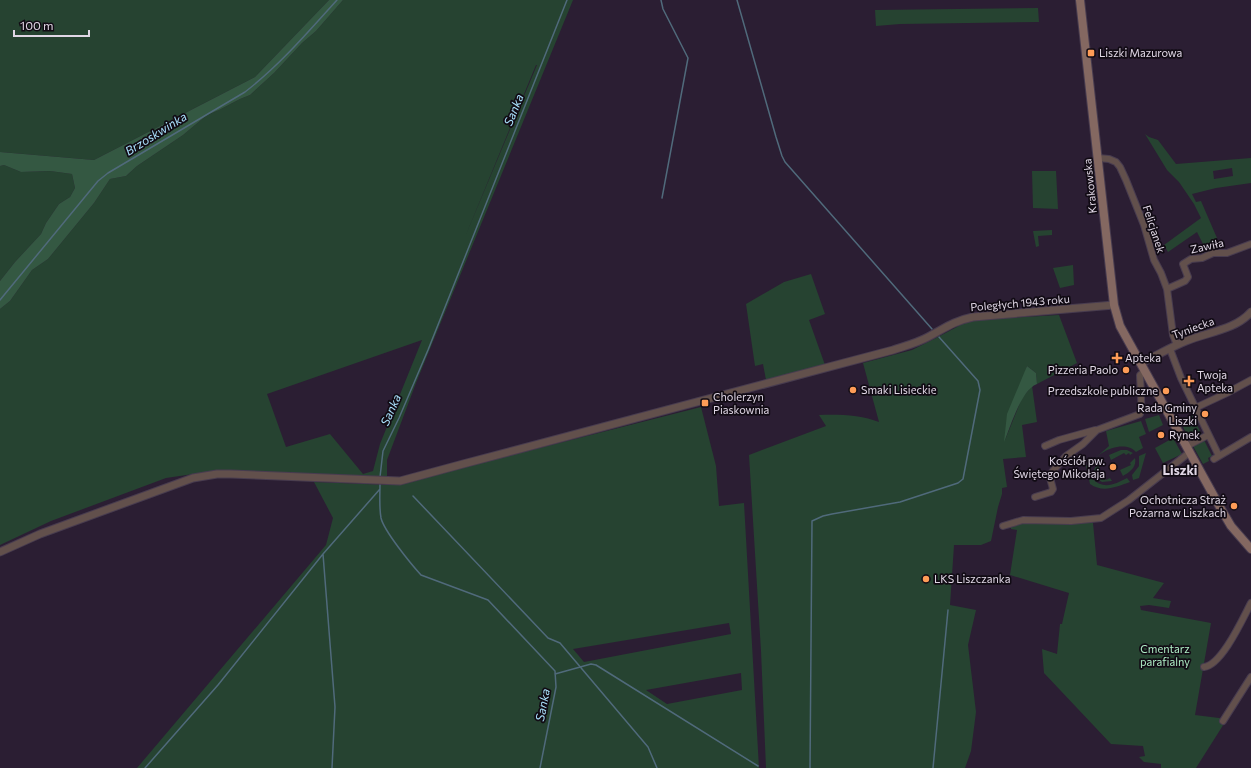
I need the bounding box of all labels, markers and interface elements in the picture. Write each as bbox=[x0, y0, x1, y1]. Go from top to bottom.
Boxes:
scale bar bbox=[14, 12, 89, 38]
text: 100 m bbox=[20, 18, 54, 32]
place label: Liszki Mazurowa bbox=[1099, 46, 1182, 59]
marker: Liszki Mazurowa bbox=[1086, 48, 1096, 58]
water label: Sanka bbox=[500, 92, 526, 128]
water label: Brzoskwinka bbox=[122, 109, 189, 158]
street label: Krakowska bbox=[1080, 158, 1099, 214]
street label: Felicjanek bbox=[1141, 203, 1168, 254]
street label: Zawiła bbox=[1189, 236, 1225, 255]
street label: Poległych 1943 roku bbox=[970, 292, 1070, 313]
street label: Tyniecka bbox=[1170, 314, 1216, 341]
place label: Apteka bbox=[1125, 351, 1161, 364]
marker: Apteka bbox=[1112, 353, 1122, 363]
place label: Pizzeria Paolo bbox=[1048, 363, 1118, 376]
marker: Pizzeria Paolo bbox=[1121, 365, 1131, 375]
place label: Twoja Apteka bbox=[1197, 368, 1233, 394]
marker: Twoja Apteka bbox=[1184, 376, 1194, 386]
place label: Smaki Lisieckie bbox=[861, 383, 937, 396]
place label: Przedszkole publiczne bbox=[1048, 384, 1158, 397]
marker: Smaki Lisieckie bbox=[848, 385, 858, 395]
marker: Przedszkole publiczne bbox=[1161, 386, 1171, 396]
place label: Cholerzyn Piaskownia bbox=[713, 390, 769, 416]
water label: Sanka bbox=[377, 392, 403, 427]
marker: Cholerzyn Piaskownia bbox=[700, 398, 710, 408]
place label: Rada Gminy Liszki bbox=[1137, 401, 1197, 427]
marker: Rada Gminy Liszki bbox=[1200, 409, 1210, 419]
place label: Rynek bbox=[1169, 428, 1200, 441]
marker: Rynek bbox=[1156, 430, 1166, 440]
place label: Kościół pw. Świętego Mikołaja bbox=[1013, 454, 1105, 480]
marker: Kościół pw. Świętego Mikołaja bbox=[1108, 462, 1118, 472]
district label: Liszki bbox=[1162, 462, 1198, 478]
place label: Ochotnicza Straż Pożarna w Liszkach bbox=[1129, 493, 1227, 519]
marker: Ochotnicza Straż Pożarna w Liszkach bbox=[1229, 501, 1239, 511]
place label: LKS Liszczanka bbox=[934, 572, 1011, 585]
marker: LKS Liszczanka bbox=[921, 574, 931, 584]
park label: Cmentarz parafialny bbox=[1140, 642, 1190, 668]
water label: Sanka bbox=[532, 687, 552, 722]

